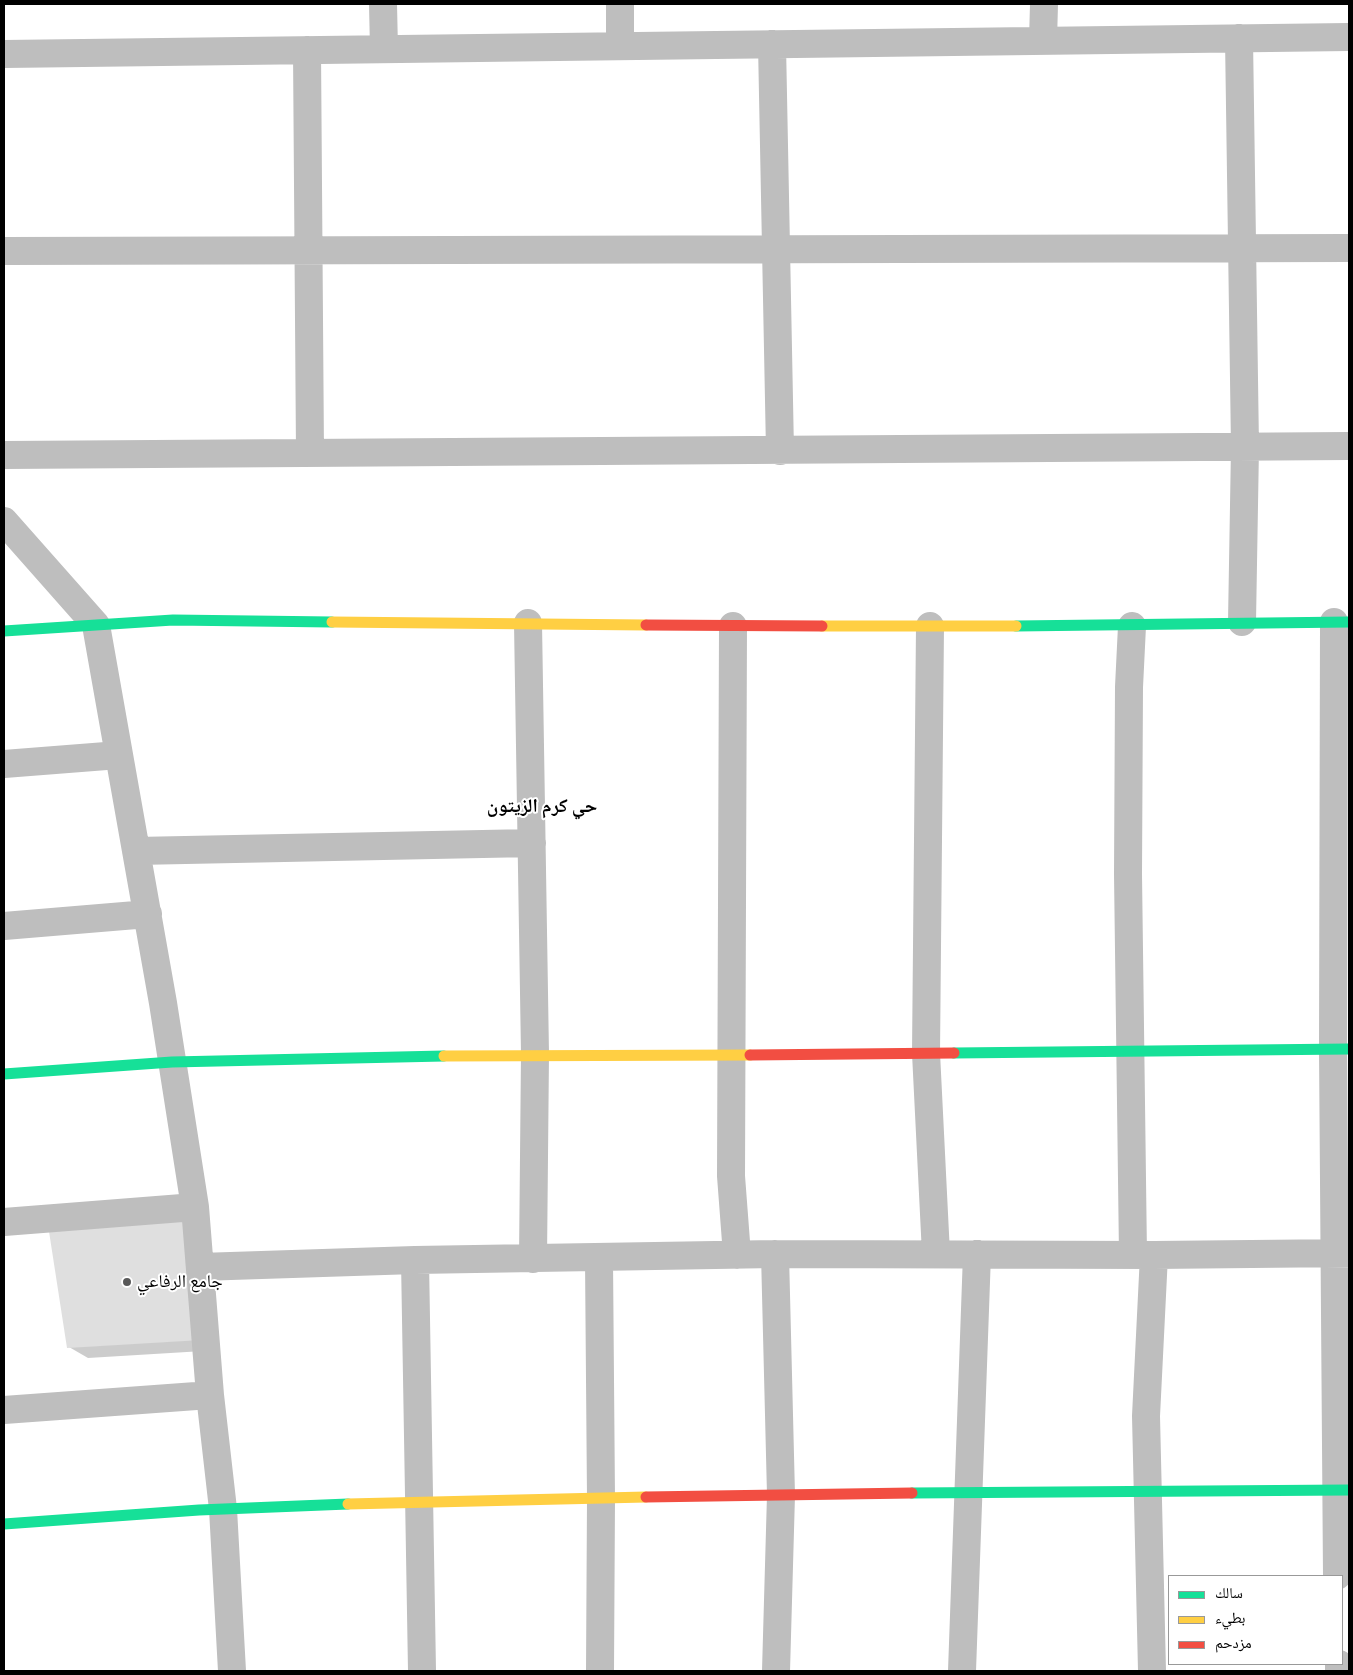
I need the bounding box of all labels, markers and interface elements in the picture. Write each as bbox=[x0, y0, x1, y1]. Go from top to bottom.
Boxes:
district label: حي كرم الزيتون bbox=[487, 795, 597, 817]
place label: جامع الرفاعي bbox=[137, 1271, 223, 1293]
marker: جامع الرفاعي bbox=[121, 1276, 133, 1288]
legend bbox=[1168, 1575, 1343, 1665]
text: سالك bbox=[1215, 1584, 1243, 1602]
text: بطيء bbox=[1215, 1609, 1245, 1627]
text: مزدحم bbox=[1215, 1634, 1252, 1652]

